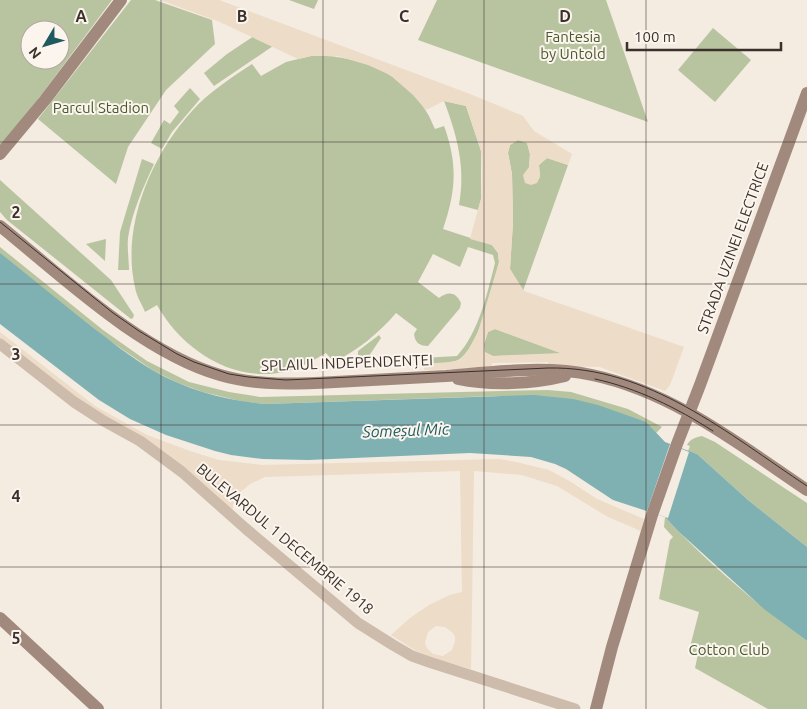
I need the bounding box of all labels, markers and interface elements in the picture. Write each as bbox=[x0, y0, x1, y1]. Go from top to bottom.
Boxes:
text: A bbox=[75, 7, 87, 25]
text: B bbox=[237, 7, 247, 25]
text: C bbox=[399, 7, 409, 25]
text: D bbox=[559, 7, 571, 25]
north arrow bbox=[20, 20, 70, 70]
scale bar bbox=[627, 20, 781, 52]
park label: Fantesia by Untold bbox=[540, 28, 606, 62]
text: 100 m bbox=[634, 28, 676, 45]
text: N bbox=[25, 44, 44, 62]
park label: Parcul Stadion bbox=[53, 99, 149, 116]
street label: STRADA UZINEI ELECTRICE bbox=[694, 160, 771, 336]
text: 2 bbox=[11, 203, 21, 221]
text: 3 bbox=[11, 345, 21, 363]
street label: SPLAIUL INDEPENDENȚEI bbox=[261, 351, 433, 374]
water label: Someșul Mic bbox=[361, 419, 450, 441]
street label: BULEVARDUL 1 DECEMBRIE 1918 bbox=[194, 460, 377, 618]
text: 4 bbox=[11, 487, 21, 505]
text: 5 bbox=[11, 629, 21, 647]
park label: Cotton Club bbox=[689, 641, 769, 658]

